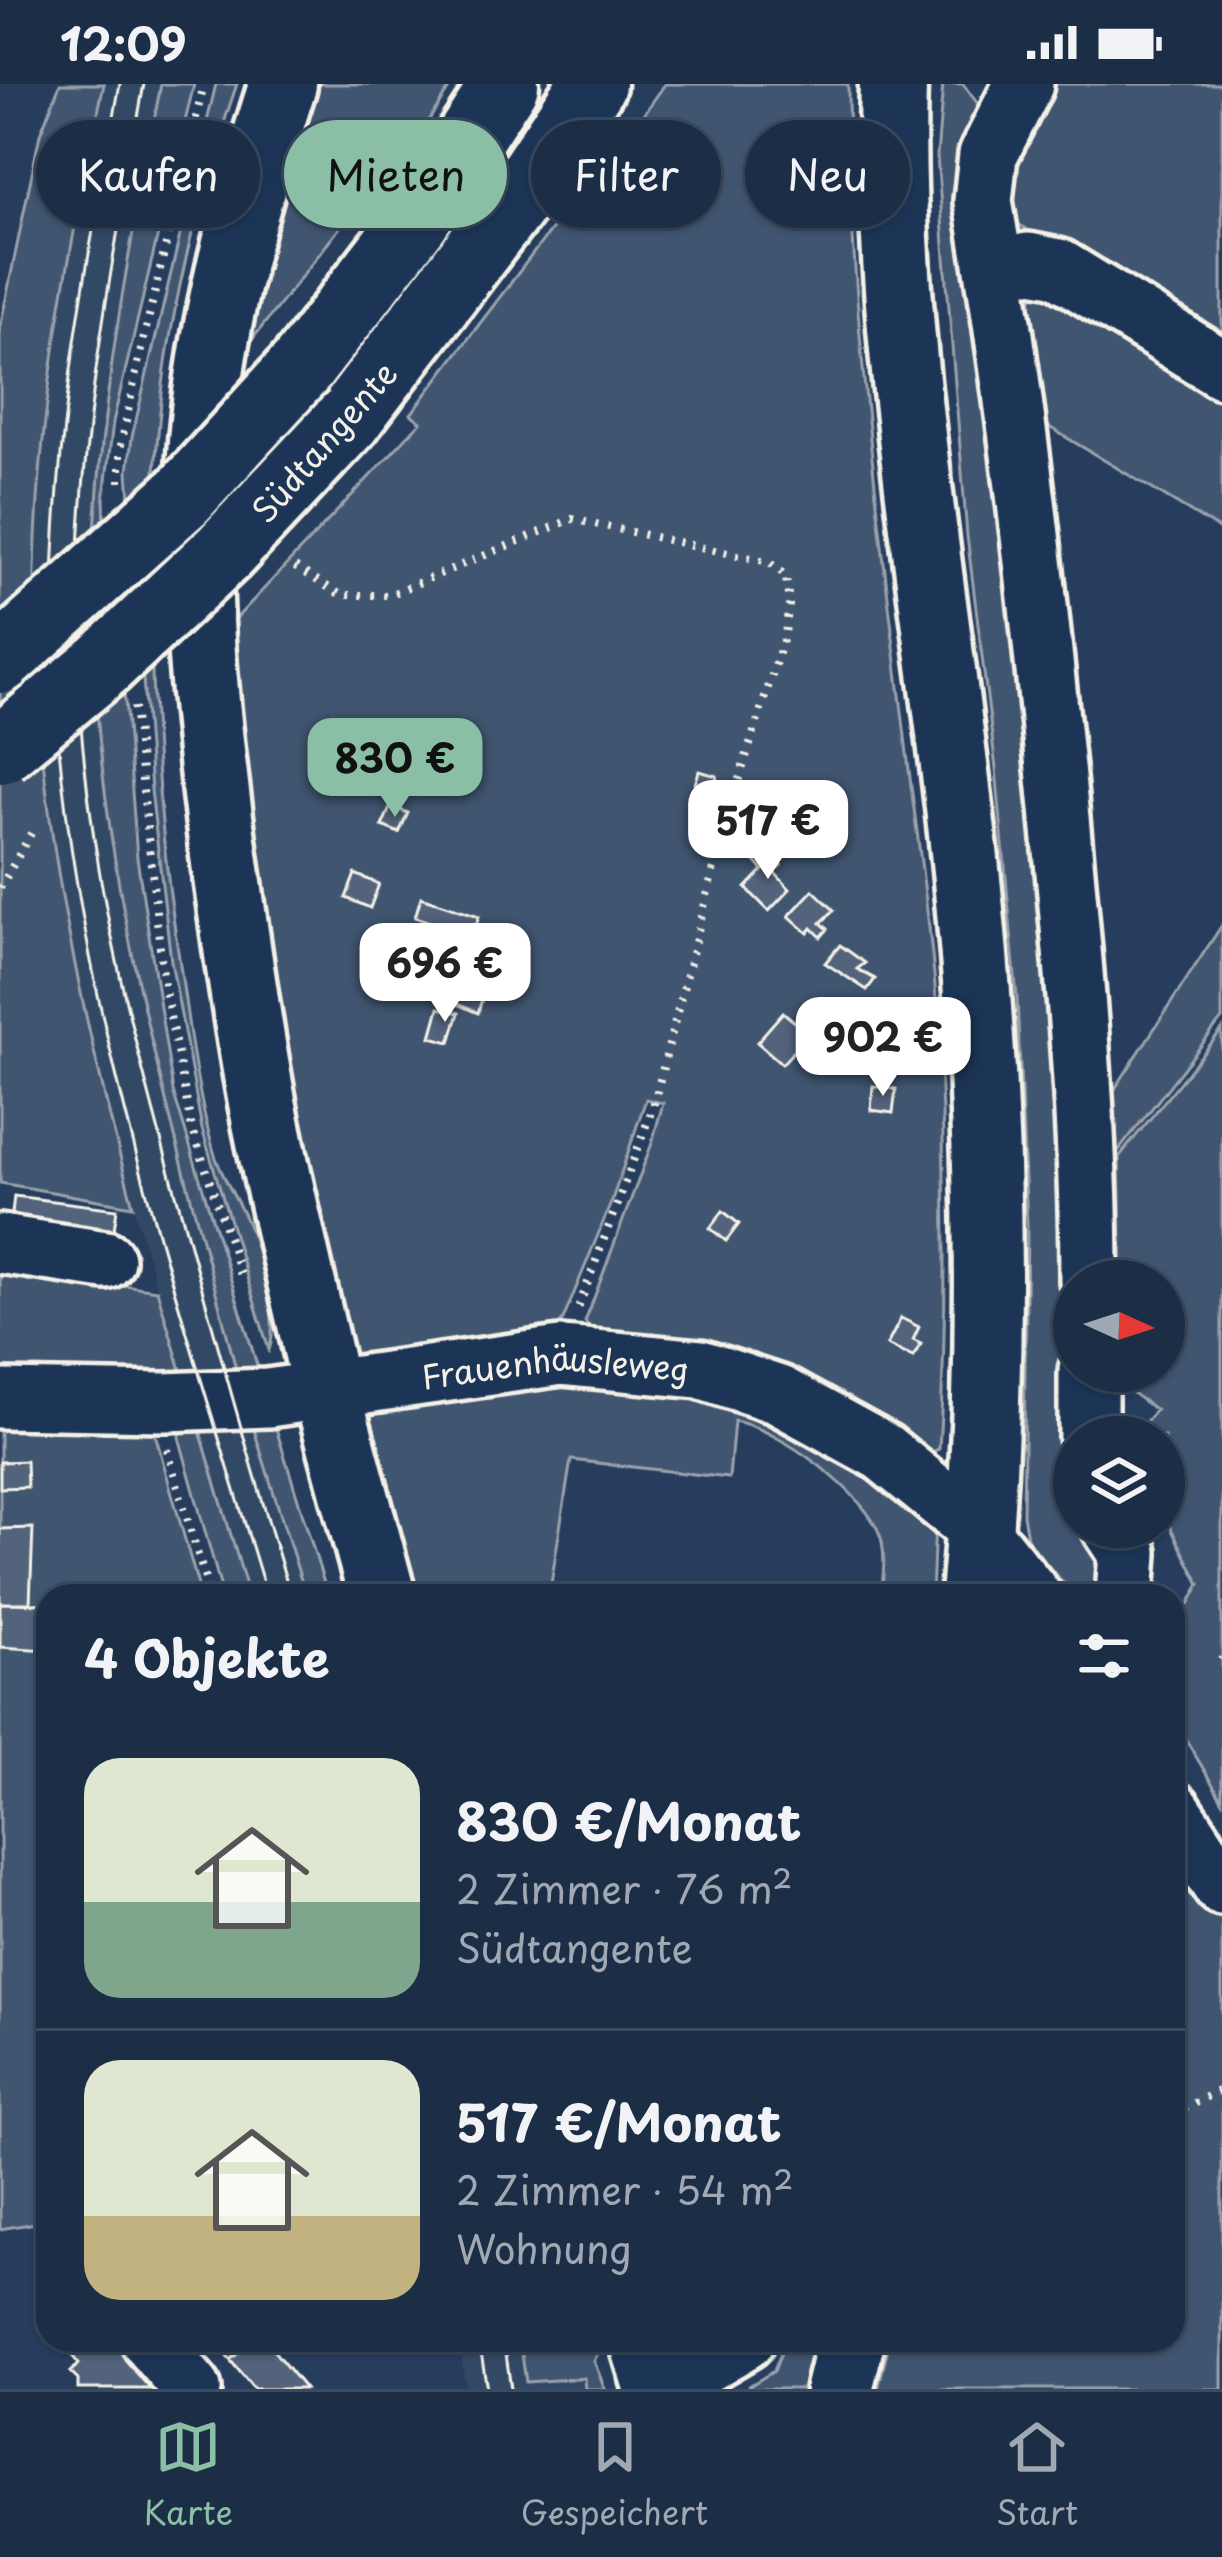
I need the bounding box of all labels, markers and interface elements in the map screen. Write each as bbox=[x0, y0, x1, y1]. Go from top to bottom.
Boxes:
text: 12:09 bbox=[60, 8, 187, 76]
chip: Kaufen bbox=[36, 120, 260, 228]
chip: Mieten bbox=[284, 120, 507, 228]
chip: Filter bbox=[531, 120, 721, 228]
chip: Neu bbox=[745, 120, 910, 228]
street label: Südtangente bbox=[238, 349, 408, 533]
pin: 830 € bbox=[311, 718, 479, 820]
text: 830 € bbox=[335, 727, 455, 786]
pin: 517 € bbox=[684, 780, 852, 882]
text: 517 € bbox=[715, 789, 821, 848]
pin: 696 € bbox=[361, 923, 529, 1025]
text: 696 € bbox=[387, 932, 503, 991]
pin: 902 € bbox=[799, 997, 967, 1099]
text: 902 € bbox=[823, 1006, 943, 1065]
north arrow bbox=[1053, 1260, 1185, 1392]
map controls bbox=[1053, 1260, 1185, 1548]
street label: Frauenhäusleweg bbox=[418, 1330, 692, 1401]
button: layers bbox=[1053, 1416, 1185, 1548]
text: 4 Objekte bbox=[84, 1618, 330, 1695]
icon: filters bbox=[1071, 1623, 1137, 1689]
text: 830 €/Monat bbox=[456, 1781, 801, 1858]
icon: home bbox=[180, 1806, 324, 1950]
text: 2 Zimmer · 76 m² bbox=[456, 1858, 793, 1917]
text: Südtangente bbox=[456, 1917, 693, 1976]
text: 517 €/Monat bbox=[456, 2082, 782, 2159]
icon: home bbox=[180, 2108, 324, 2252]
text: 2 Zimmer · 54 m² bbox=[456, 2159, 794, 2218]
text: Wohnung bbox=[456, 2218, 632, 2277]
tab: Karte bbox=[144, 2414, 233, 2536]
tab: Gespeichert bbox=[521, 2414, 708, 2536]
tab: Start bbox=[996, 2414, 1078, 2536]

